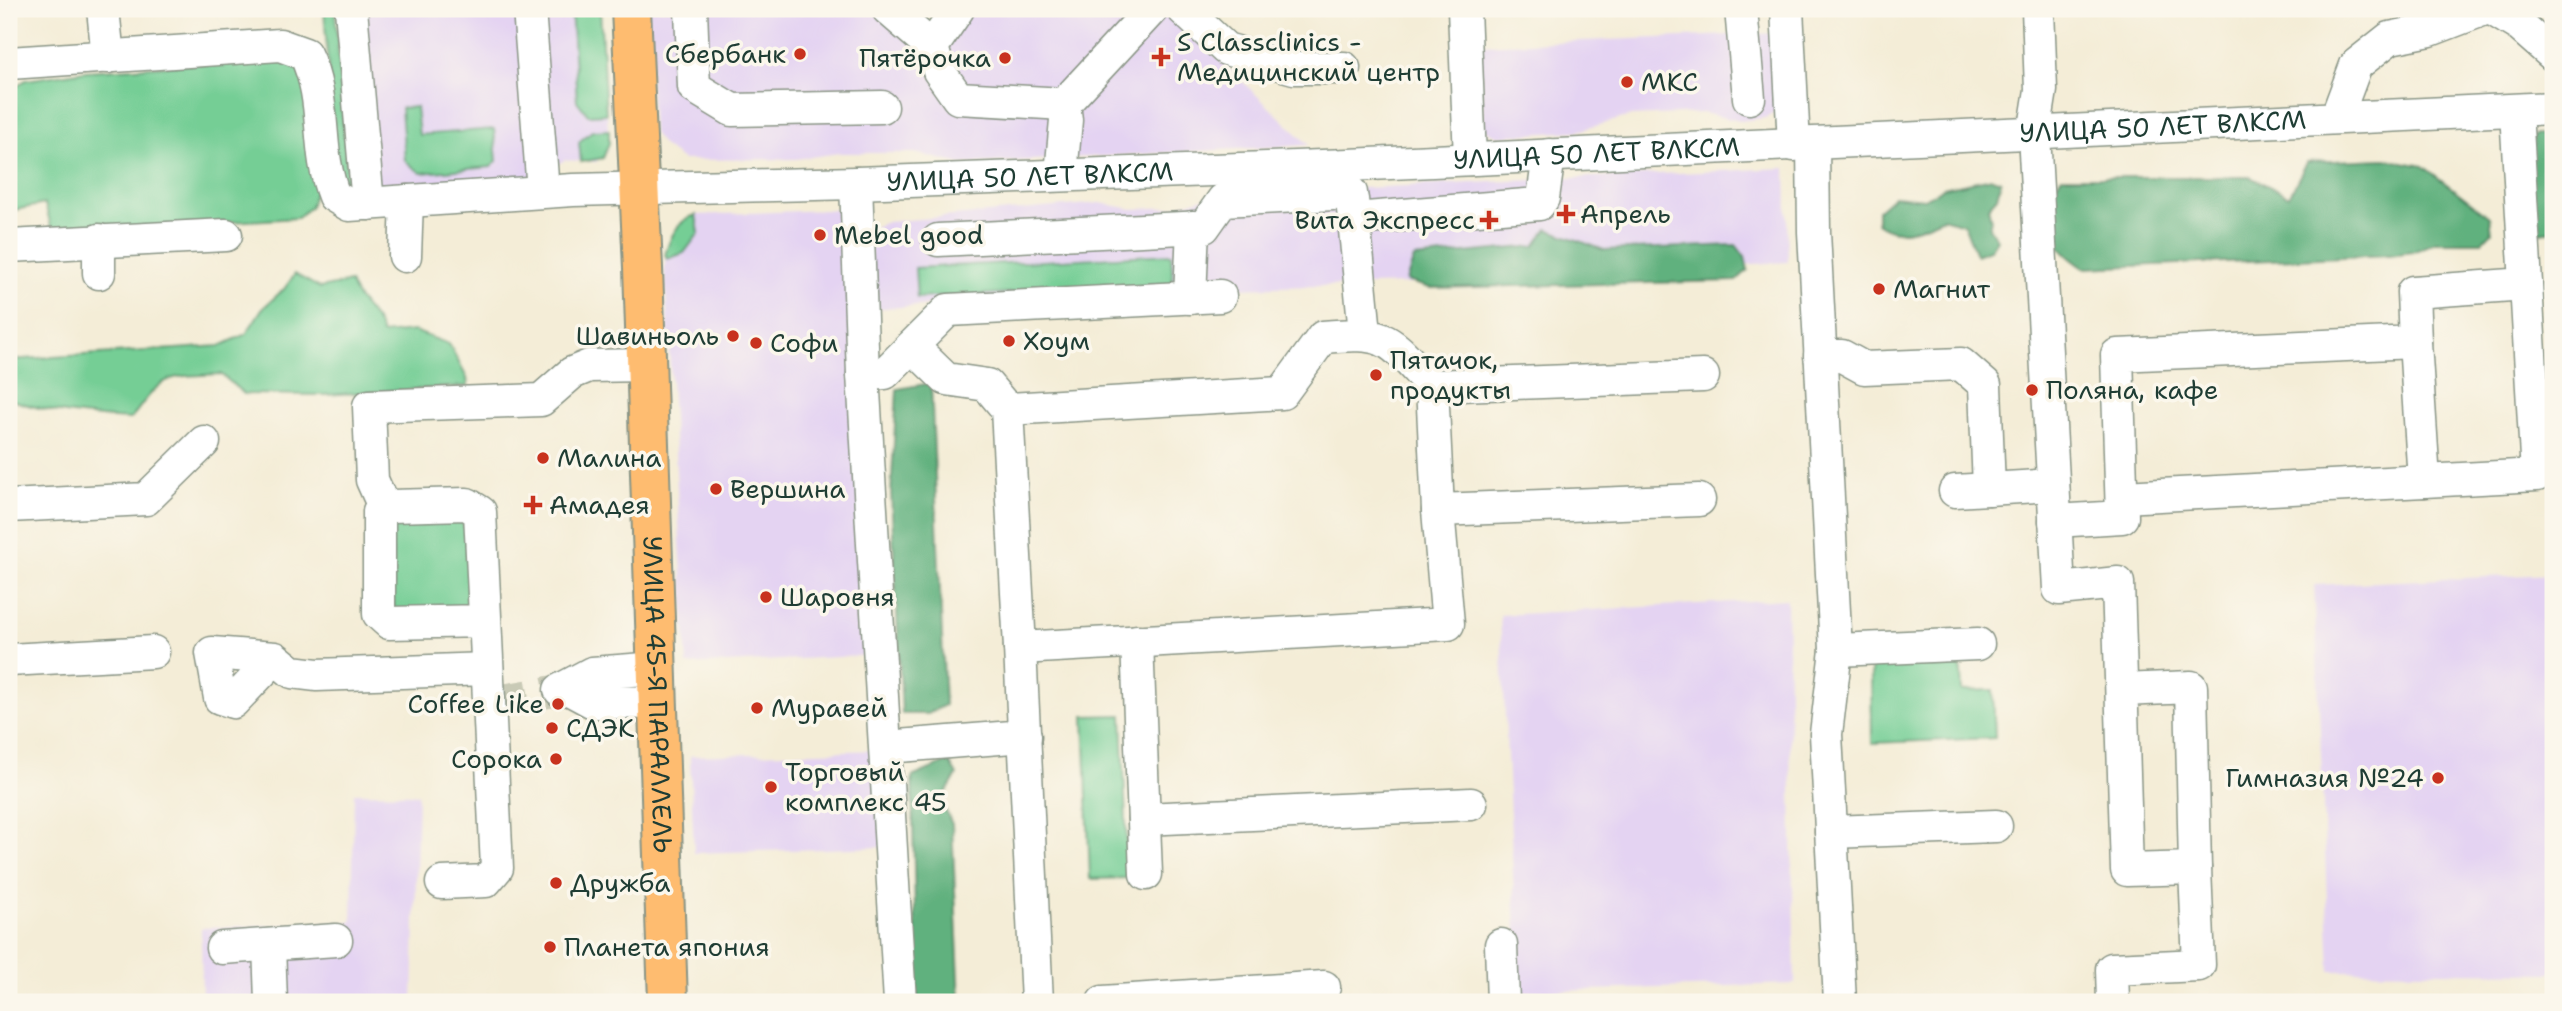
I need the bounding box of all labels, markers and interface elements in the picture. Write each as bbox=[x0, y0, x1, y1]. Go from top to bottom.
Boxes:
place label: S Classclinics - Медицинский центр bbox=[1177, 24, 1440, 89]
place label: Сбербанк bbox=[665, 36, 786, 71]
place label: Пятёрочка bbox=[859, 40, 991, 75]
marker: Сбербанк bbox=[792, 46, 808, 62]
marker: S Classclinics - Медицинский центр bbox=[1151, 47, 1171, 67]
marker: Пятёрочка bbox=[997, 50, 1013, 66]
place label: МКС bbox=[1641, 64, 1698, 99]
marker: МКС bbox=[1619, 74, 1635, 90]
street label: УЛИЦА 50 ЛЕТ ВЛКСМ bbox=[2018, 102, 2307, 150]
street label: УЛИЦА 50 ЛЕТ ВЛКСМ bbox=[1452, 128, 1741, 177]
street label: УЛИЦА 50 ЛЕТ ВЛКСМ bbox=[886, 153, 1174, 199]
place label: Апрель bbox=[1580, 196, 1671, 231]
place label: Вита Экспресс bbox=[1294, 202, 1475, 237]
marker: Апрель bbox=[1558, 206, 1574, 222]
marker: Вита Экспресс bbox=[1481, 212, 1497, 228]
place label: Mebel good bbox=[834, 217, 984, 252]
marker: Mebel good bbox=[812, 227, 828, 243]
place label: Магнит bbox=[1893, 271, 1991, 306]
marker: Магнит bbox=[1871, 281, 1887, 297]
place label: Шавиньоль bbox=[576, 318, 719, 353]
place label: Хоум bbox=[1023, 323, 1090, 358]
place label: Софи bbox=[770, 325, 838, 360]
marker: Шавиньоль bbox=[725, 328, 741, 344]
marker: Хоум bbox=[1001, 333, 1017, 349]
marker: Софи bbox=[748, 335, 764, 351]
place label: Пятачок, продукты bbox=[1390, 342, 1511, 407]
marker: Пятачок, продукты bbox=[1368, 367, 1384, 383]
place label: Поляна, кафе bbox=[2046, 372, 2218, 407]
marker: Поляна, кафе bbox=[2024, 382, 2040, 398]
place label: Малина bbox=[557, 440, 662, 475]
marker: Малина bbox=[535, 450, 551, 466]
place label: Вершина bbox=[730, 471, 845, 506]
marker: Вершина bbox=[708, 481, 724, 497]
place label: Амадея bbox=[549, 487, 650, 522]
marker: Амадея bbox=[523, 495, 543, 515]
street label: УЛИЦА 45-Я ПАРАЛЛЕЛЬ bbox=[635, 535, 681, 854]
place label: Шаровня bbox=[780, 579, 895, 614]
marker: Шаровня bbox=[758, 589, 774, 605]
place label: Coffee Like bbox=[407, 686, 544, 721]
place label: Муравей bbox=[771, 690, 887, 725]
marker: Coffee Like bbox=[550, 696, 566, 712]
marker: Муравей bbox=[749, 700, 765, 716]
place label: СДЭК bbox=[566, 710, 635, 745]
marker: СДЭК bbox=[544, 720, 560, 736]
place label: Сорока bbox=[451, 741, 542, 776]
marker: Сорока bbox=[548, 751, 564, 767]
place label: Торговый комплекс 45 bbox=[785, 754, 947, 819]
place label: Гимназия №24 bbox=[2225, 760, 2424, 795]
marker: Гимназия №24 bbox=[2430, 770, 2446, 786]
marker: Торговый комплекс 45 bbox=[763, 779, 779, 795]
place label: Дружба bbox=[570, 865, 671, 900]
marker: Дружба bbox=[548, 875, 564, 891]
place label: Планета япония bbox=[564, 929, 770, 964]
marker: Планета япония bbox=[542, 939, 558, 955]

